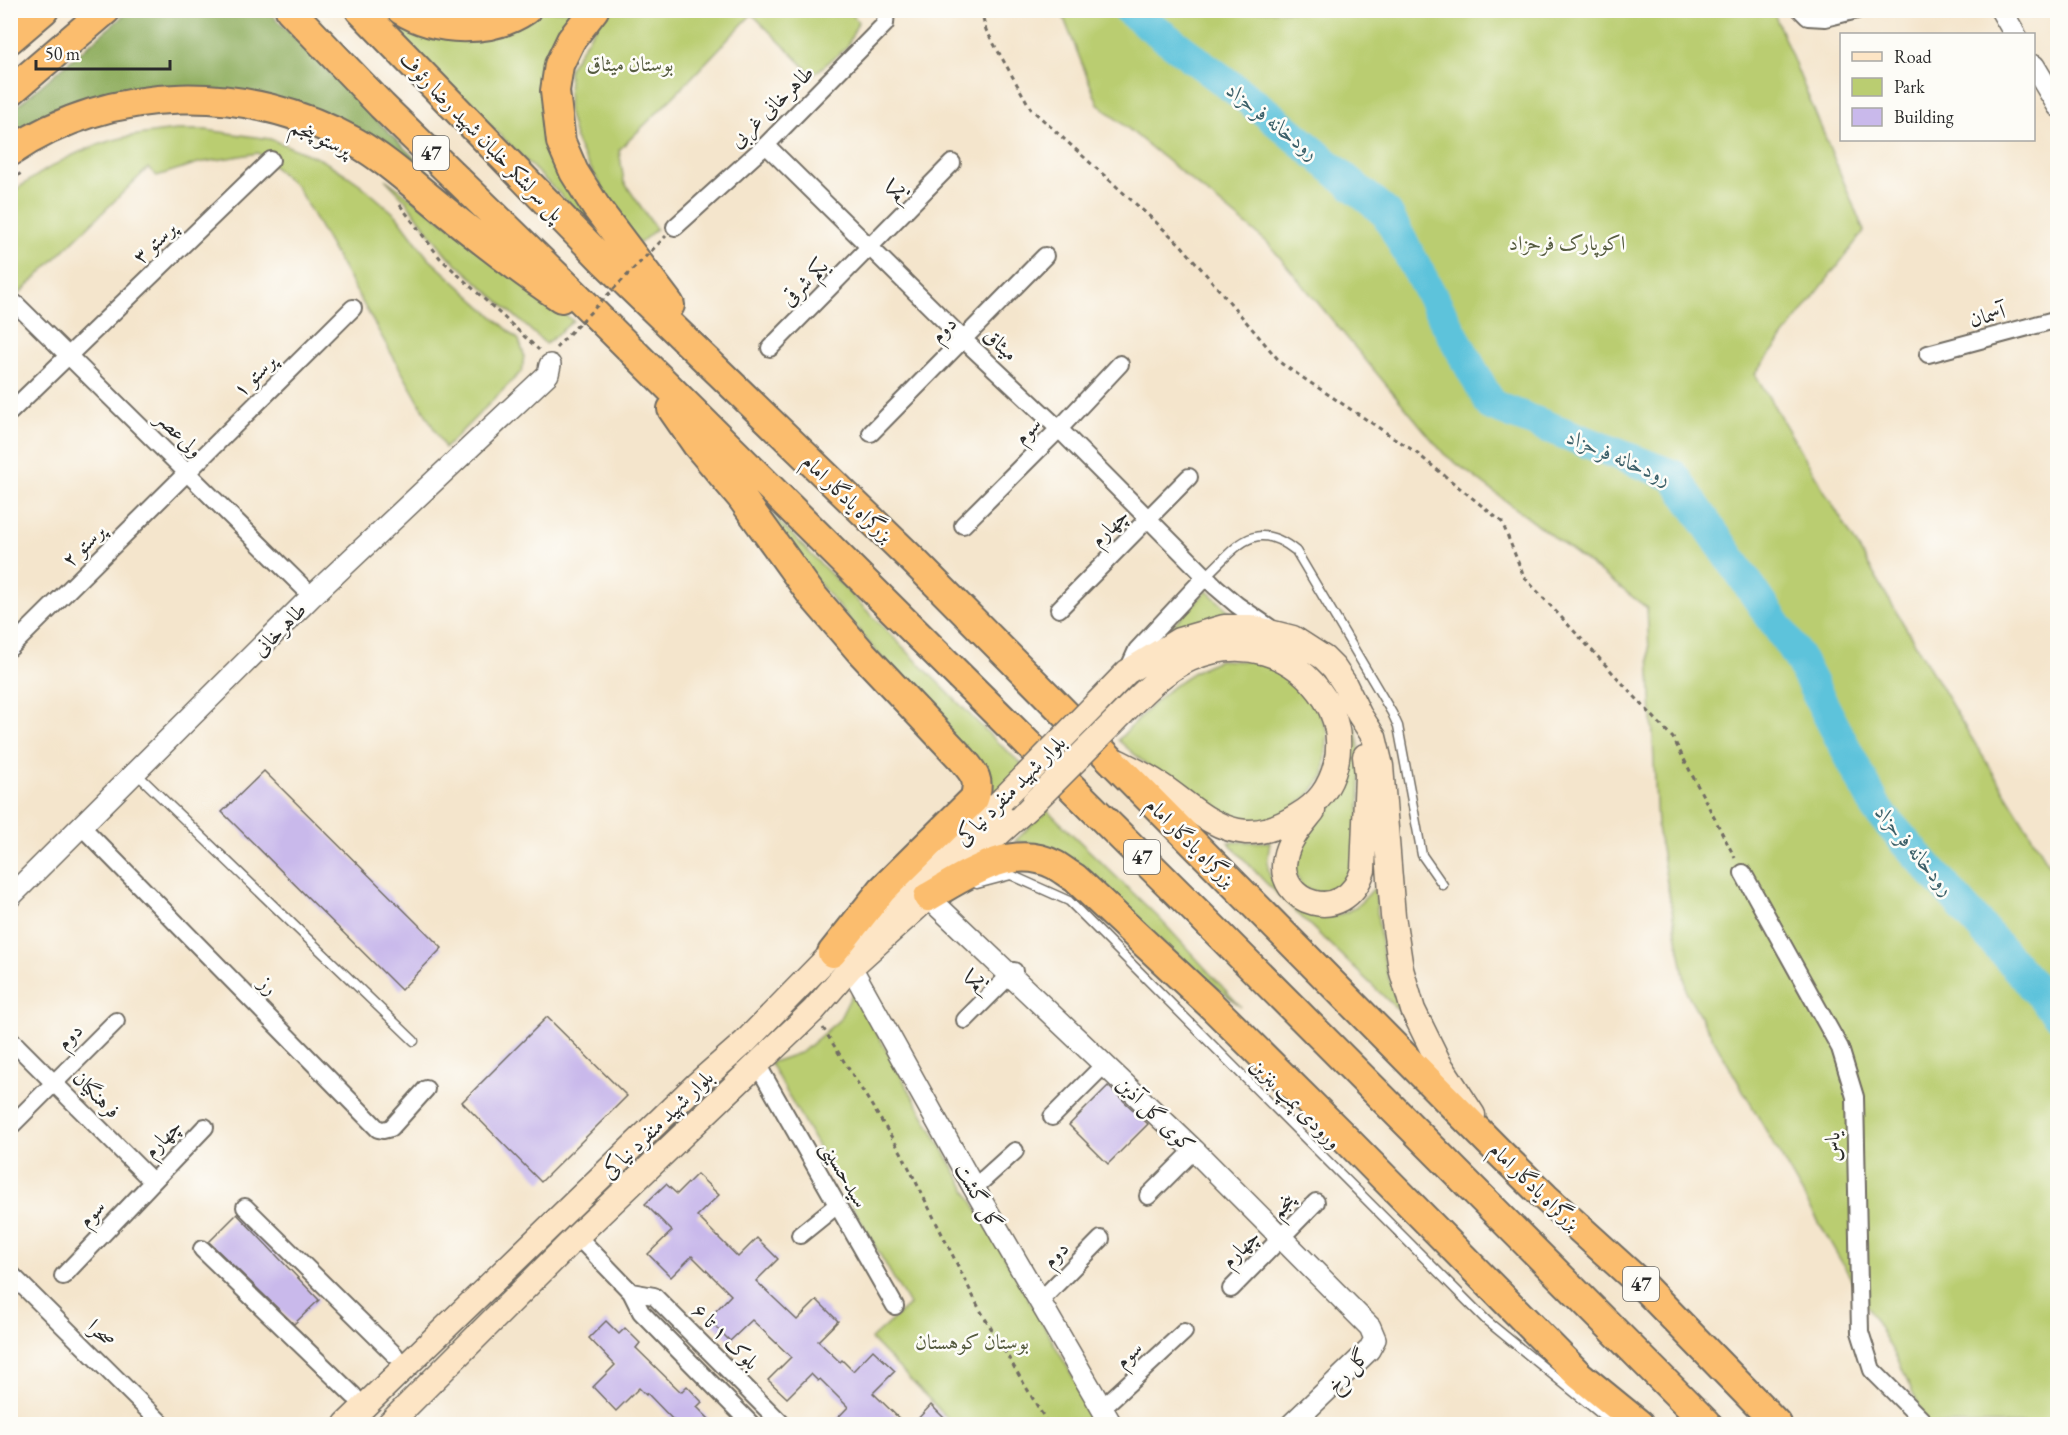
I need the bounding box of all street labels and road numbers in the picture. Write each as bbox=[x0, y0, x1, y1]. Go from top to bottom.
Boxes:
street label: پل سرلشکر خلبان شهید رضا رئوف bbox=[392, 45, 571, 229]
street label: طاهرخانی غربی bbox=[723, 59, 821, 155]
street label: پرستو پنجم bbox=[284, 112, 358, 170]
road number: 47 bbox=[413, 136, 449, 170]
street label: یکم bbox=[879, 173, 917, 211]
street label: پرستو ۳ bbox=[126, 213, 183, 269]
street label: یکم شرقی bbox=[774, 252, 839, 316]
street label: آسمان bbox=[1966, 297, 2010, 333]
street label: دوم bbox=[924, 310, 966, 352]
street label: میثاق bbox=[978, 321, 1024, 367]
street label: پرستو ۱ bbox=[227, 346, 283, 402]
street label: ولی‌عصر bbox=[149, 403, 209, 464]
street label: سوم bbox=[1007, 410, 1050, 453]
street label: بزرگراه یادگار امام bbox=[793, 448, 899, 552]
street label: چهارم bbox=[1084, 502, 1138, 556]
street label: پرستو ۲ bbox=[56, 516, 112, 572]
street label: طاهرخانی bbox=[246, 596, 312, 662]
street label: بلوار شهید منفرد نیاکی bbox=[949, 729, 1072, 852]
street label: بزرگراه یادگار امام bbox=[1137, 791, 1242, 896]
road number: 47 bbox=[1124, 840, 1160, 874]
street label: یکم bbox=[958, 963, 996, 1001]
street label: رز bbox=[252, 968, 285, 1000]
street label: دوم bbox=[50, 1017, 92, 1059]
street label: ورودی پمپ بنزین bbox=[1242, 1051, 1348, 1157]
street label: فرهنگیان bbox=[67, 1064, 127, 1124]
street label: بلوار شهید منفرد نیاکی bbox=[595, 1064, 720, 1185]
street label: کوی گل آذین bbox=[1109, 1070, 1201, 1160]
street label: چهارم bbox=[137, 1113, 191, 1167]
street label: یاس bbox=[1818, 1131, 1846, 1162]
street label: سیدحسینی bbox=[813, 1136, 875, 1213]
street label: بزرگراه یادگار امام bbox=[1480, 1136, 1586, 1240]
street label: گل گشت bbox=[947, 1157, 1009, 1236]
street label: پنجم bbox=[1264, 1185, 1307, 1228]
street label: سوم bbox=[71, 1193, 114, 1236]
street label: چهارم bbox=[1215, 1223, 1269, 1277]
street label: دوم bbox=[1036, 1235, 1078, 1277]
road number: 47 bbox=[1623, 1267, 1659, 1301]
street label: بلوک ۱ تا ۶ bbox=[687, 1297, 765, 1375]
street label: صحرا bbox=[82, 1313, 122, 1353]
street label: سوم bbox=[1108, 1334, 1151, 1377]
street label: گل رخ bbox=[1319, 1342, 1379, 1402]

